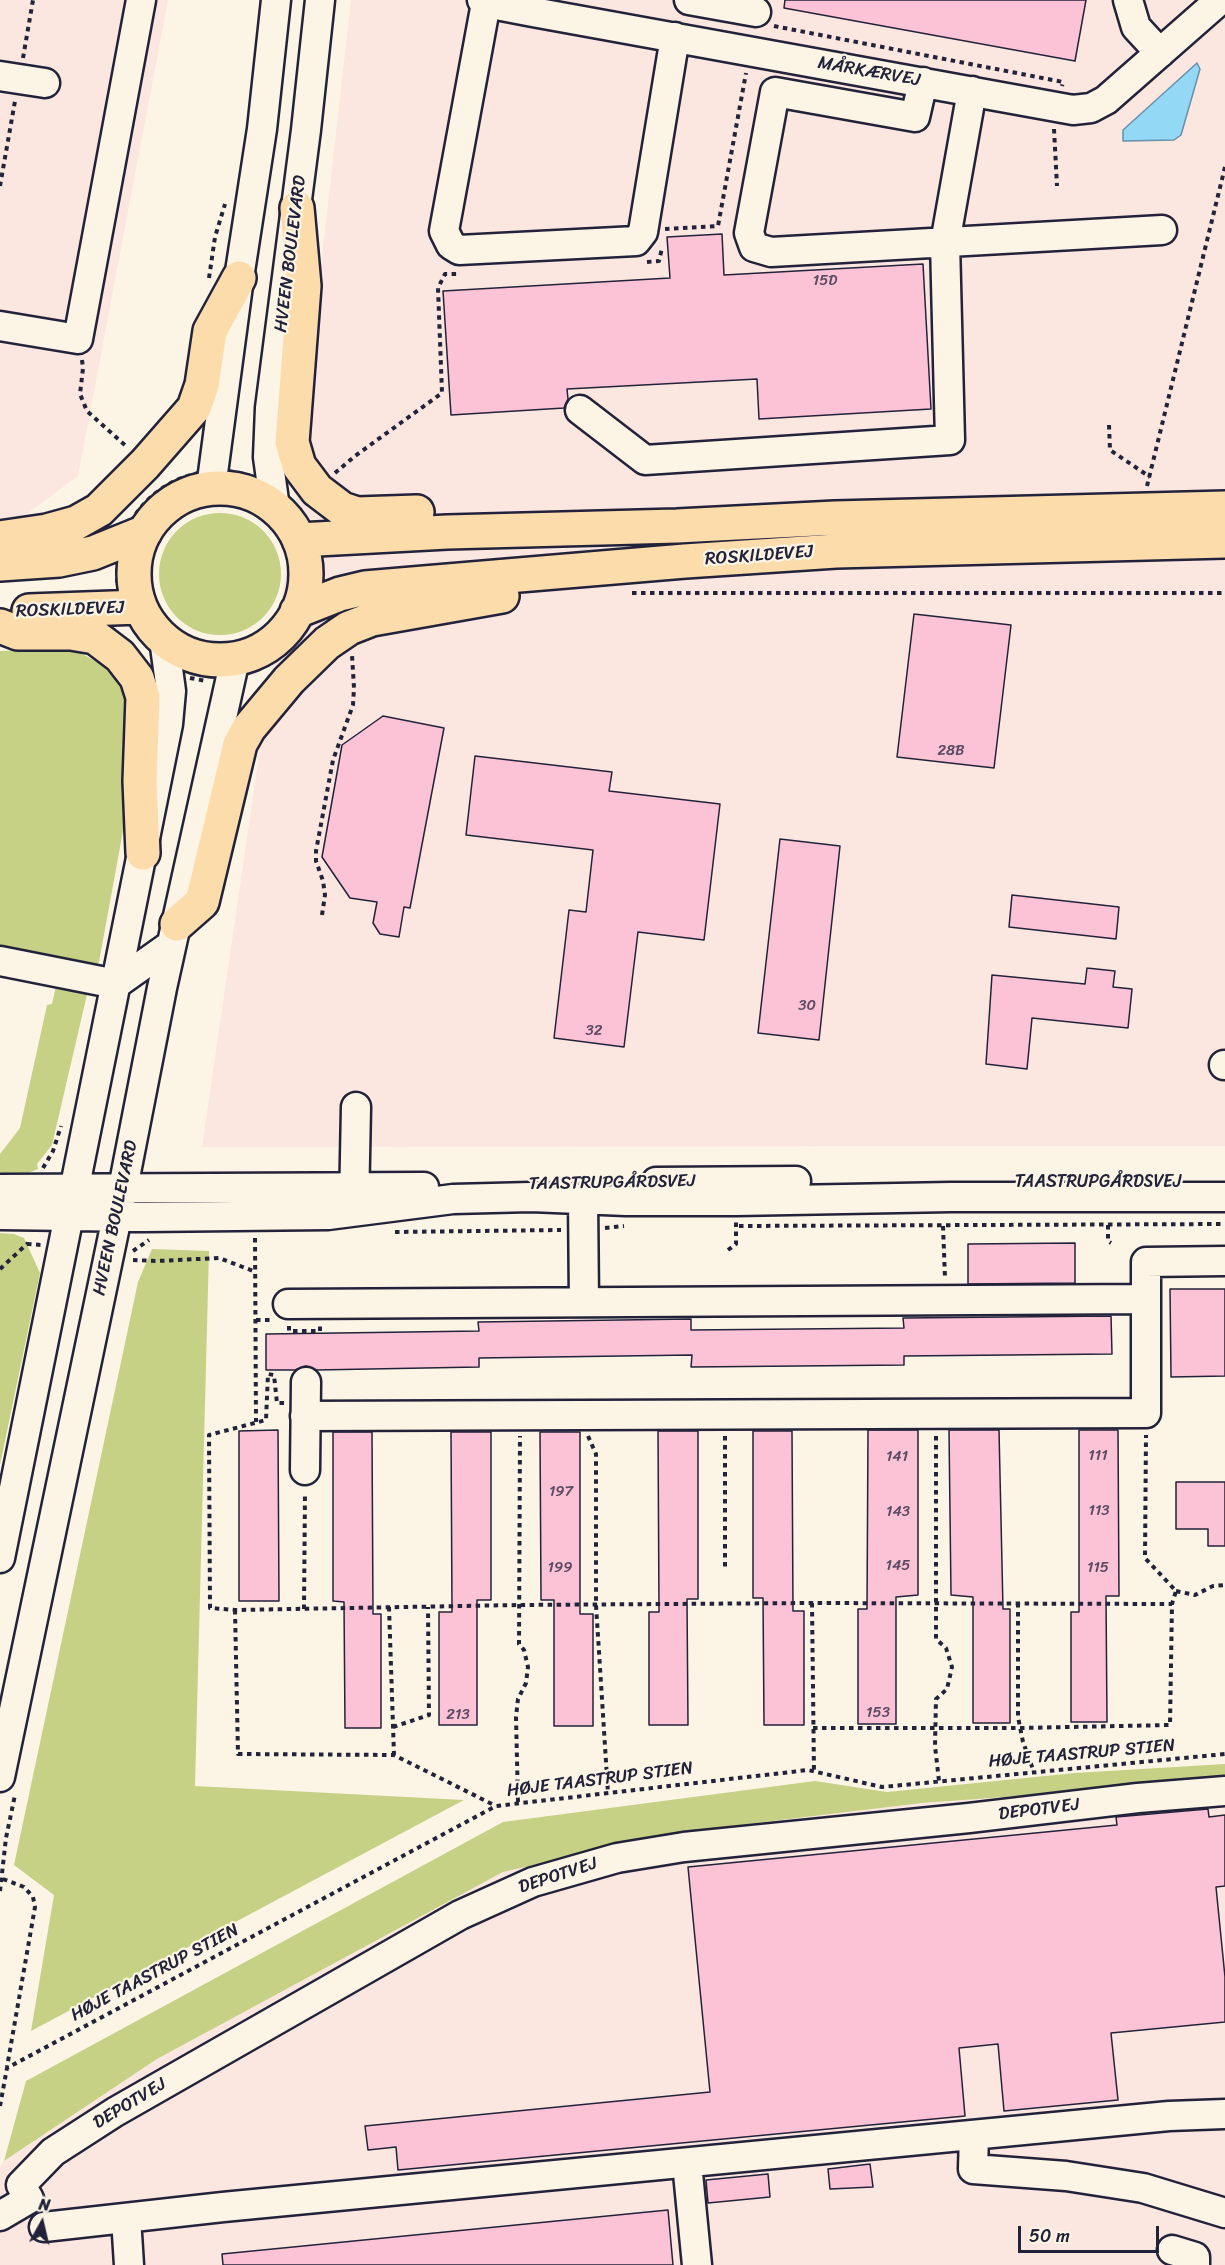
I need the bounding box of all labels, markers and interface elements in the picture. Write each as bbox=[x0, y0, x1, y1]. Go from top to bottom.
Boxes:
street label: MÅRKÆRVEJ bbox=[816, 52, 922, 92]
street label: HVEEN BOULEVARD bbox=[271, 174, 311, 334]
house number: 15D bbox=[813, 272, 837, 290]
street label: ROSKILDEVEJ bbox=[704, 541, 814, 571]
street label: ROSKILDEVEJ bbox=[15, 597, 125, 623]
house number: 28B bbox=[937, 742, 965, 760]
house number: 30 bbox=[798, 997, 816, 1015]
house number: 32 bbox=[586, 1022, 602, 1040]
street label: HVEEN BOULEVARD bbox=[89, 1138, 143, 1298]
street label: TAASTRUPGÅRDSVEJ bbox=[528, 1171, 696, 1195]
street label: TAASTRUPGÅRDSVEJ bbox=[1015, 1171, 1181, 1193]
house number: 111 bbox=[1088, 1447, 1108, 1465]
house number: 141 bbox=[886, 1448, 908, 1466]
house number: 197 bbox=[549, 1483, 573, 1501]
house number: 113 bbox=[1088, 1502, 1110, 1520]
house number: 143 bbox=[886, 1503, 910, 1521]
house number: 145 bbox=[886, 1557, 910, 1575]
house number: 199 bbox=[548, 1559, 572, 1577]
house number: 115 bbox=[1087, 1559, 1109, 1577]
house number: 153 bbox=[866, 1704, 890, 1722]
house number: 213 bbox=[446, 1706, 470, 1724]
street label: HØJE TAASTRUP STIEN bbox=[988, 1735, 1176, 1773]
street label: HØJE TAASTRUP STIEN bbox=[506, 1758, 694, 1802]
street label: DEPOTVEJ bbox=[997, 1794, 1081, 1826]
street label: DEPOTVEJ bbox=[516, 1853, 600, 1899]
street label: HØJE TAASTRUP STIEN bbox=[67, 1919, 243, 2027]
street label: DEPOTVEJ bbox=[90, 2074, 170, 2134]
text: N bbox=[37, 2190, 52, 2220]
north arrow bbox=[12, 2193, 72, 2253]
scale bar bbox=[1021, 2214, 1162, 2252]
text: 50 m bbox=[1029, 2220, 1070, 2252]

